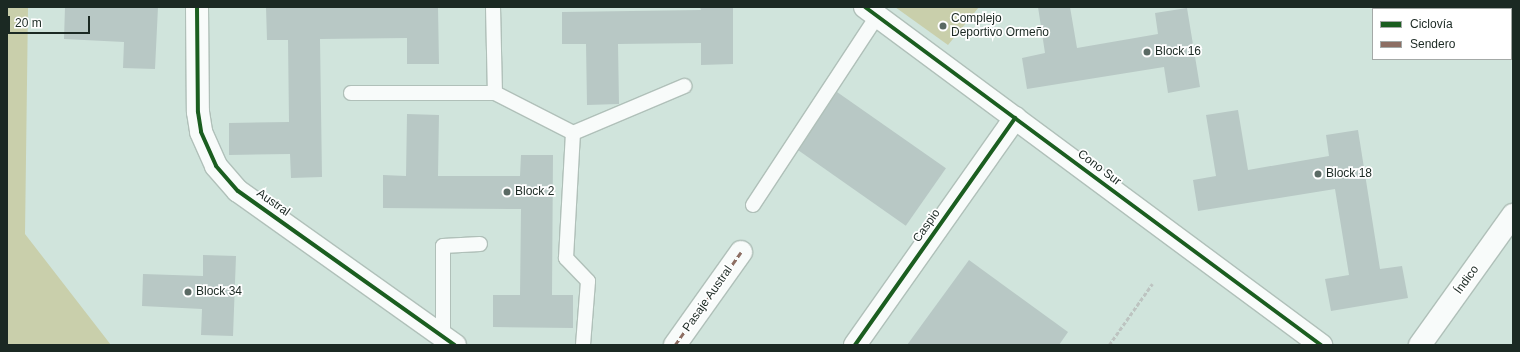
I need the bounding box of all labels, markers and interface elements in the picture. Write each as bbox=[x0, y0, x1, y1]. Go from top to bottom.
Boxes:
scale bar bbox=[10, 8, 92, 34]
legend bbox=[1372, 8, 1512, 60]
place label: Complejo Deportivo Ormeño bbox=[951, 12, 1049, 40]
text: 20 m bbox=[15, 16, 42, 30]
text: Ciclovía bbox=[1410, 17, 1453, 31]
marker: Complejo Deportivo Ormeño bbox=[938, 21, 948, 31]
text: Sendero bbox=[1410, 37, 1455, 51]
place label: Block 16 bbox=[1155, 45, 1201, 59]
marker: Block 16 bbox=[1142, 47, 1152, 57]
street label: Cono Sur bbox=[1074, 147, 1124, 189]
place label: Block 18 bbox=[1326, 167, 1372, 181]
marker: Block 18 bbox=[1313, 169, 1323, 179]
place label: Block 2 bbox=[515, 185, 554, 199]
street label: Austral bbox=[254, 186, 292, 220]
marker: Block 2 bbox=[502, 187, 512, 197]
street label: Caspio bbox=[910, 207, 944, 245]
street label: Pasaje Austral bbox=[680, 263, 736, 335]
street label: Índico bbox=[1452, 263, 1482, 297]
place label: Block 34 bbox=[196, 285, 242, 299]
marker: Block 34 bbox=[183, 287, 193, 297]

